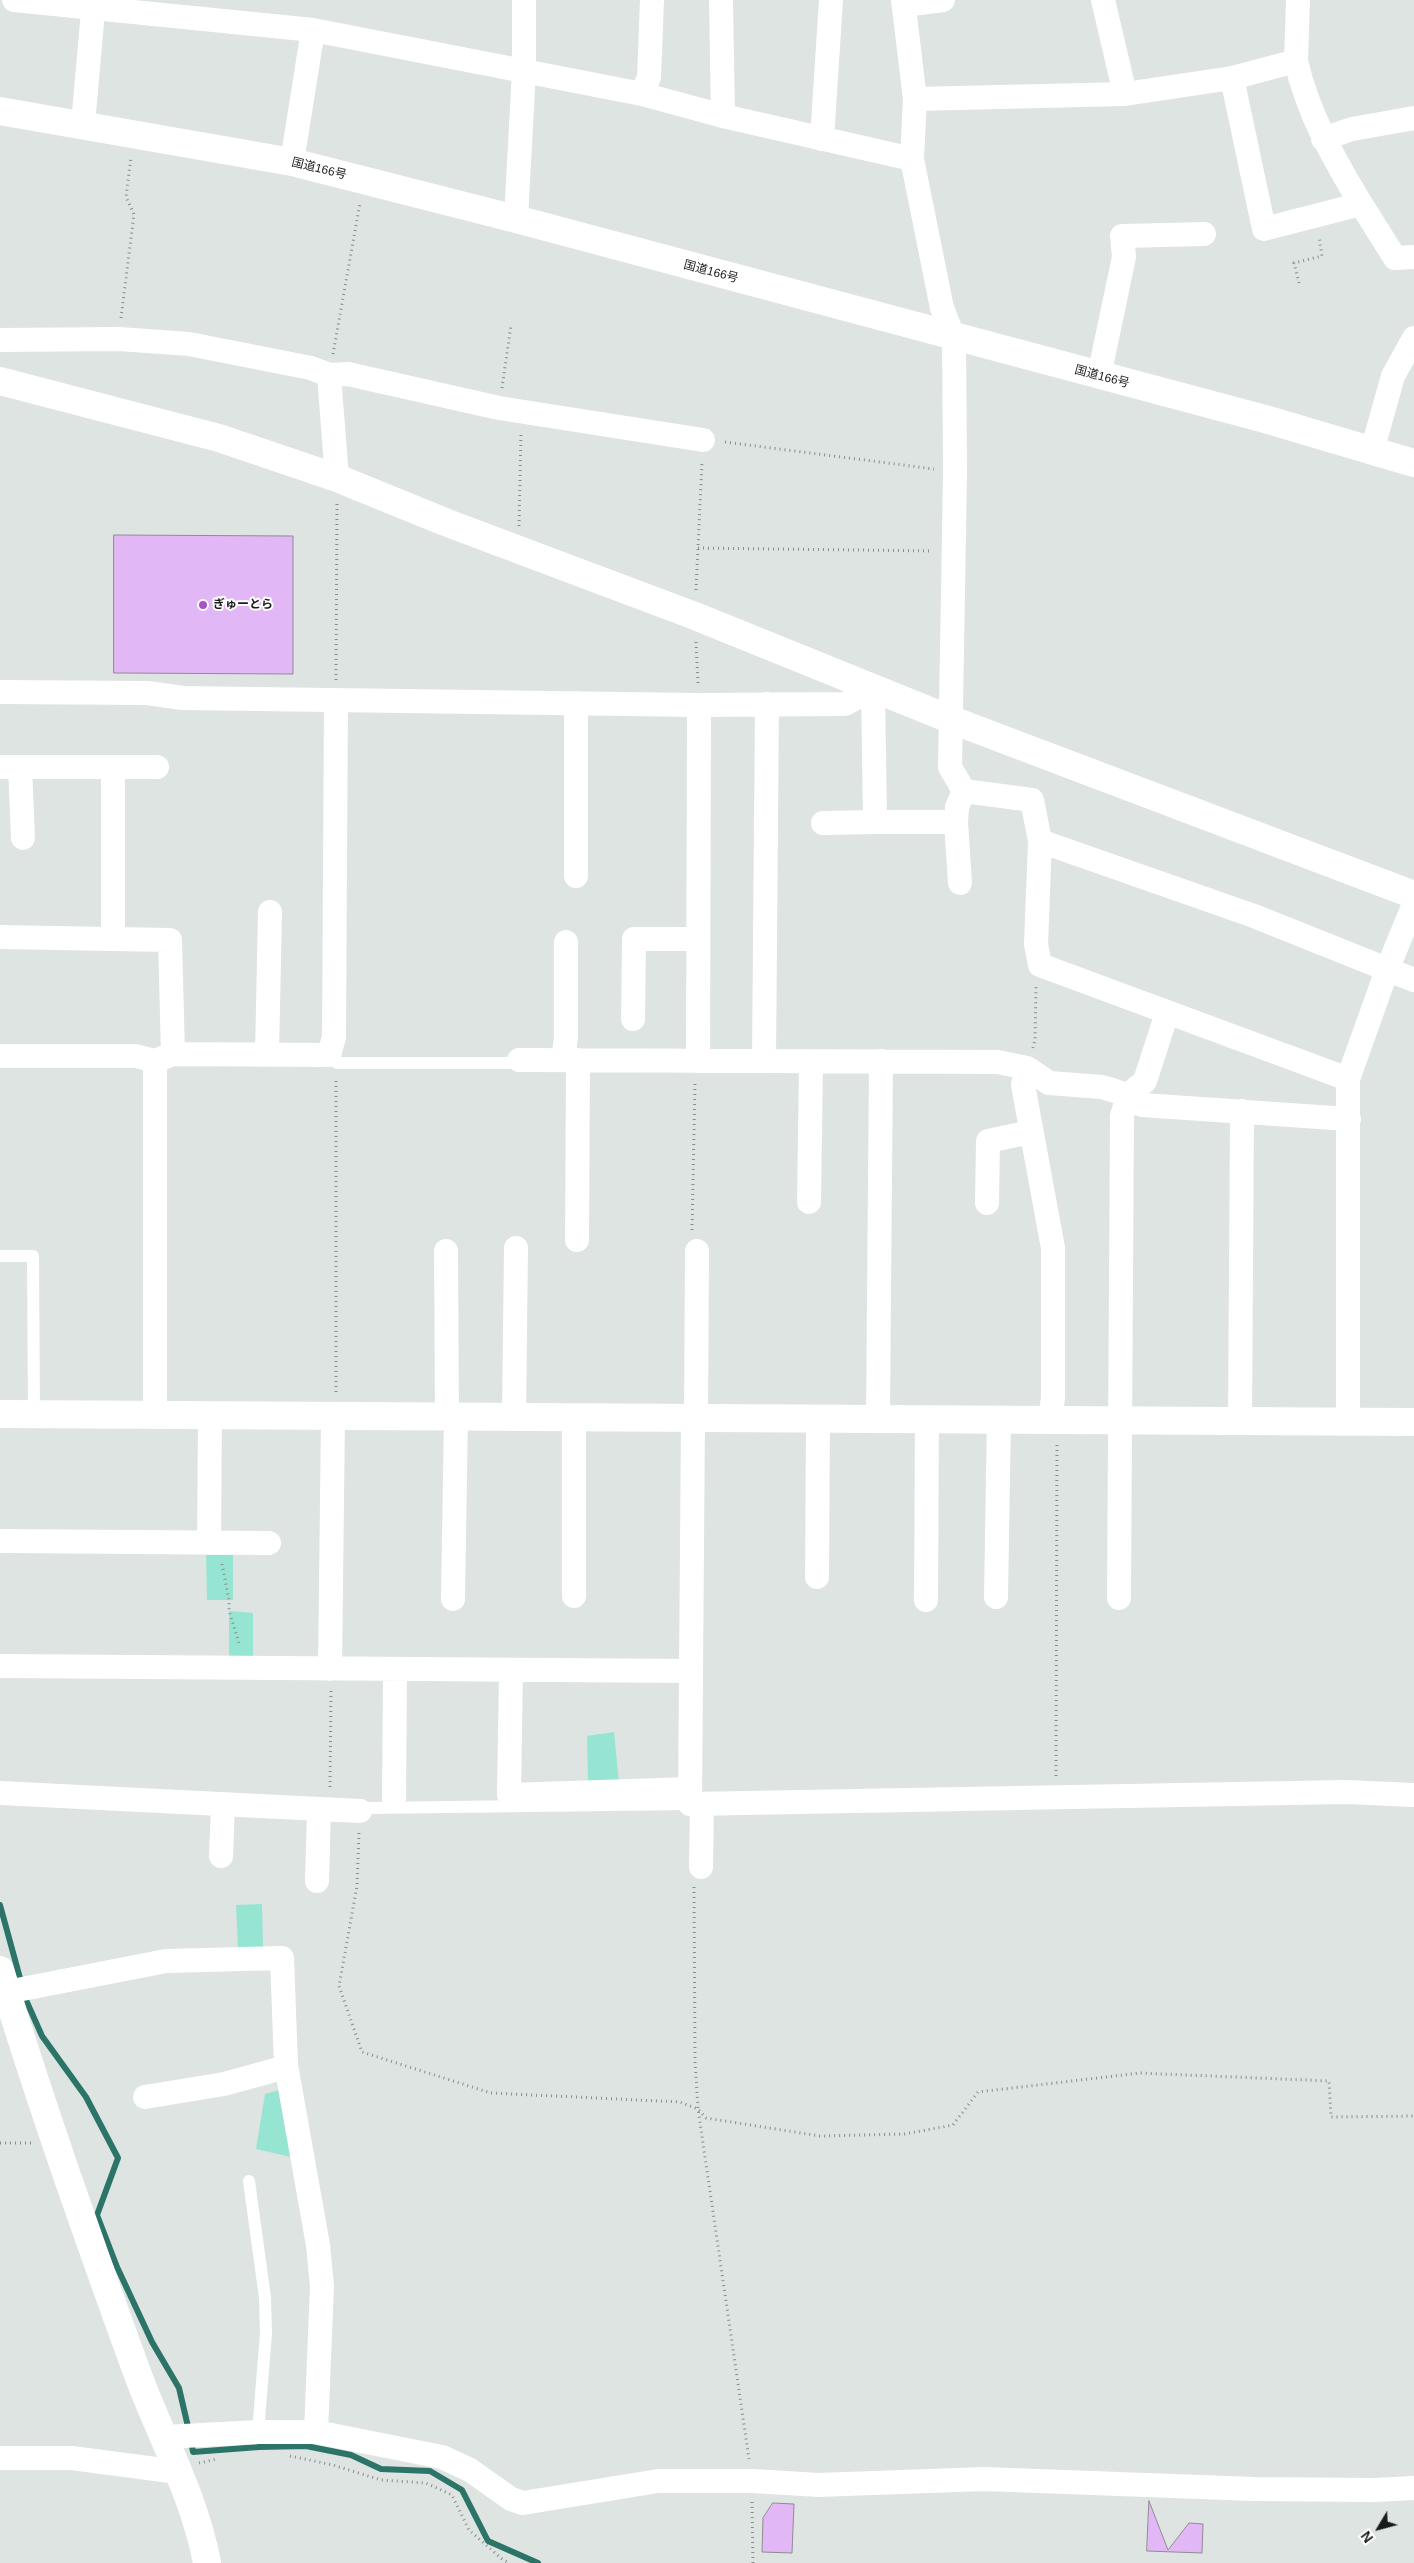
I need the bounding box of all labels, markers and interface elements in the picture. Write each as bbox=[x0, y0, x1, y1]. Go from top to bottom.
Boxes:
street label: 国道166号 bbox=[290, 155, 348, 183]
street label: 国道166号 bbox=[682, 258, 740, 286]
street label: 国道166号 bbox=[1073, 363, 1131, 391]
place label: ぎゅーとら bbox=[213, 598, 273, 612]
marker: ぎゅーとら bbox=[197, 599, 209, 611]
north arrow bbox=[1354, 2503, 1404, 2553]
text: N bbox=[1358, 2528, 1376, 2546]

